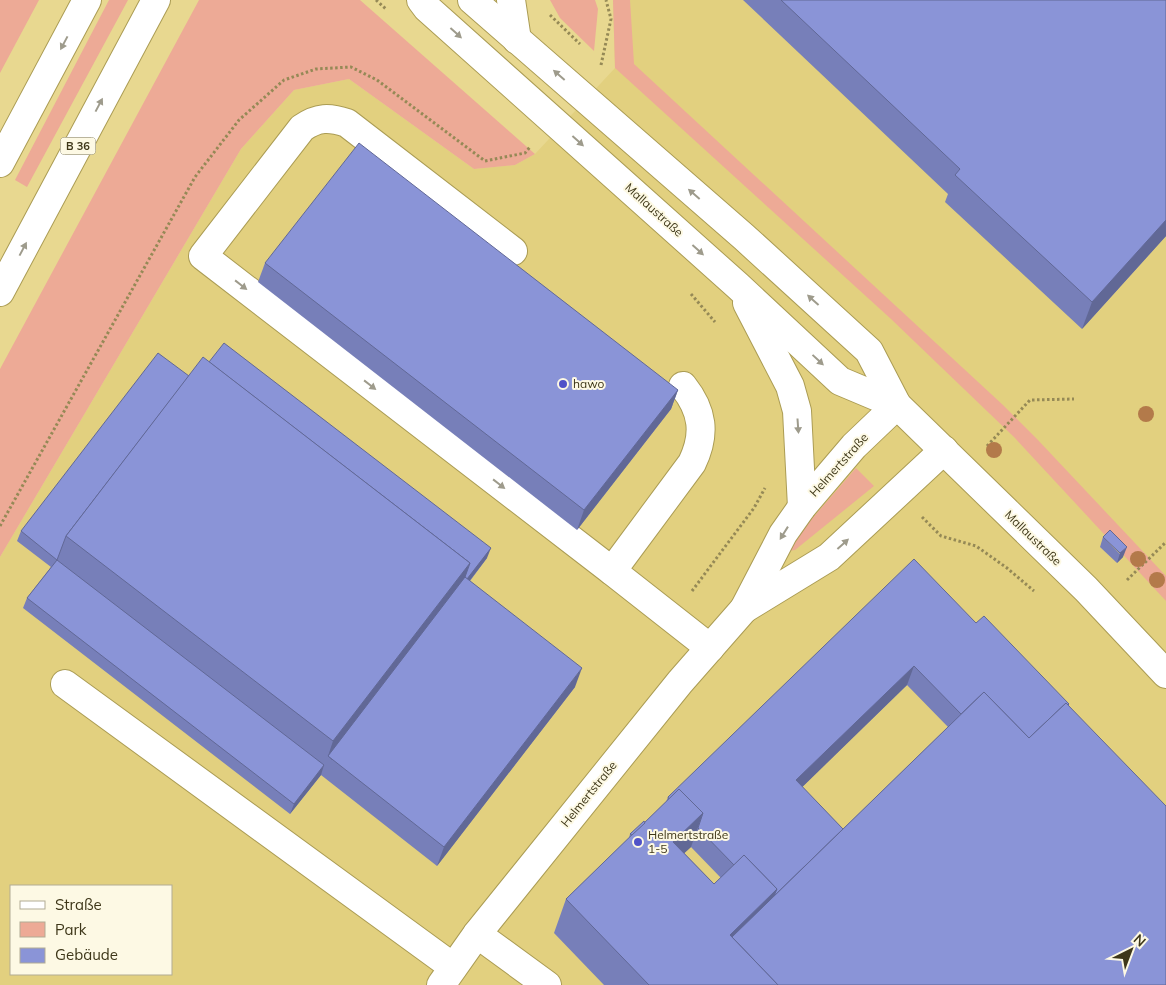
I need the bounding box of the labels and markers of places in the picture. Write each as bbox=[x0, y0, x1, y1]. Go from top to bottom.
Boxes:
place label: hawo bbox=[573, 376, 605, 391]
marker: hawo bbox=[557, 378, 569, 390]
place label: Helmertstraße 1-5 bbox=[648, 827, 728, 856]
marker: Helmertstraße 1-5 bbox=[632, 836, 644, 848]

